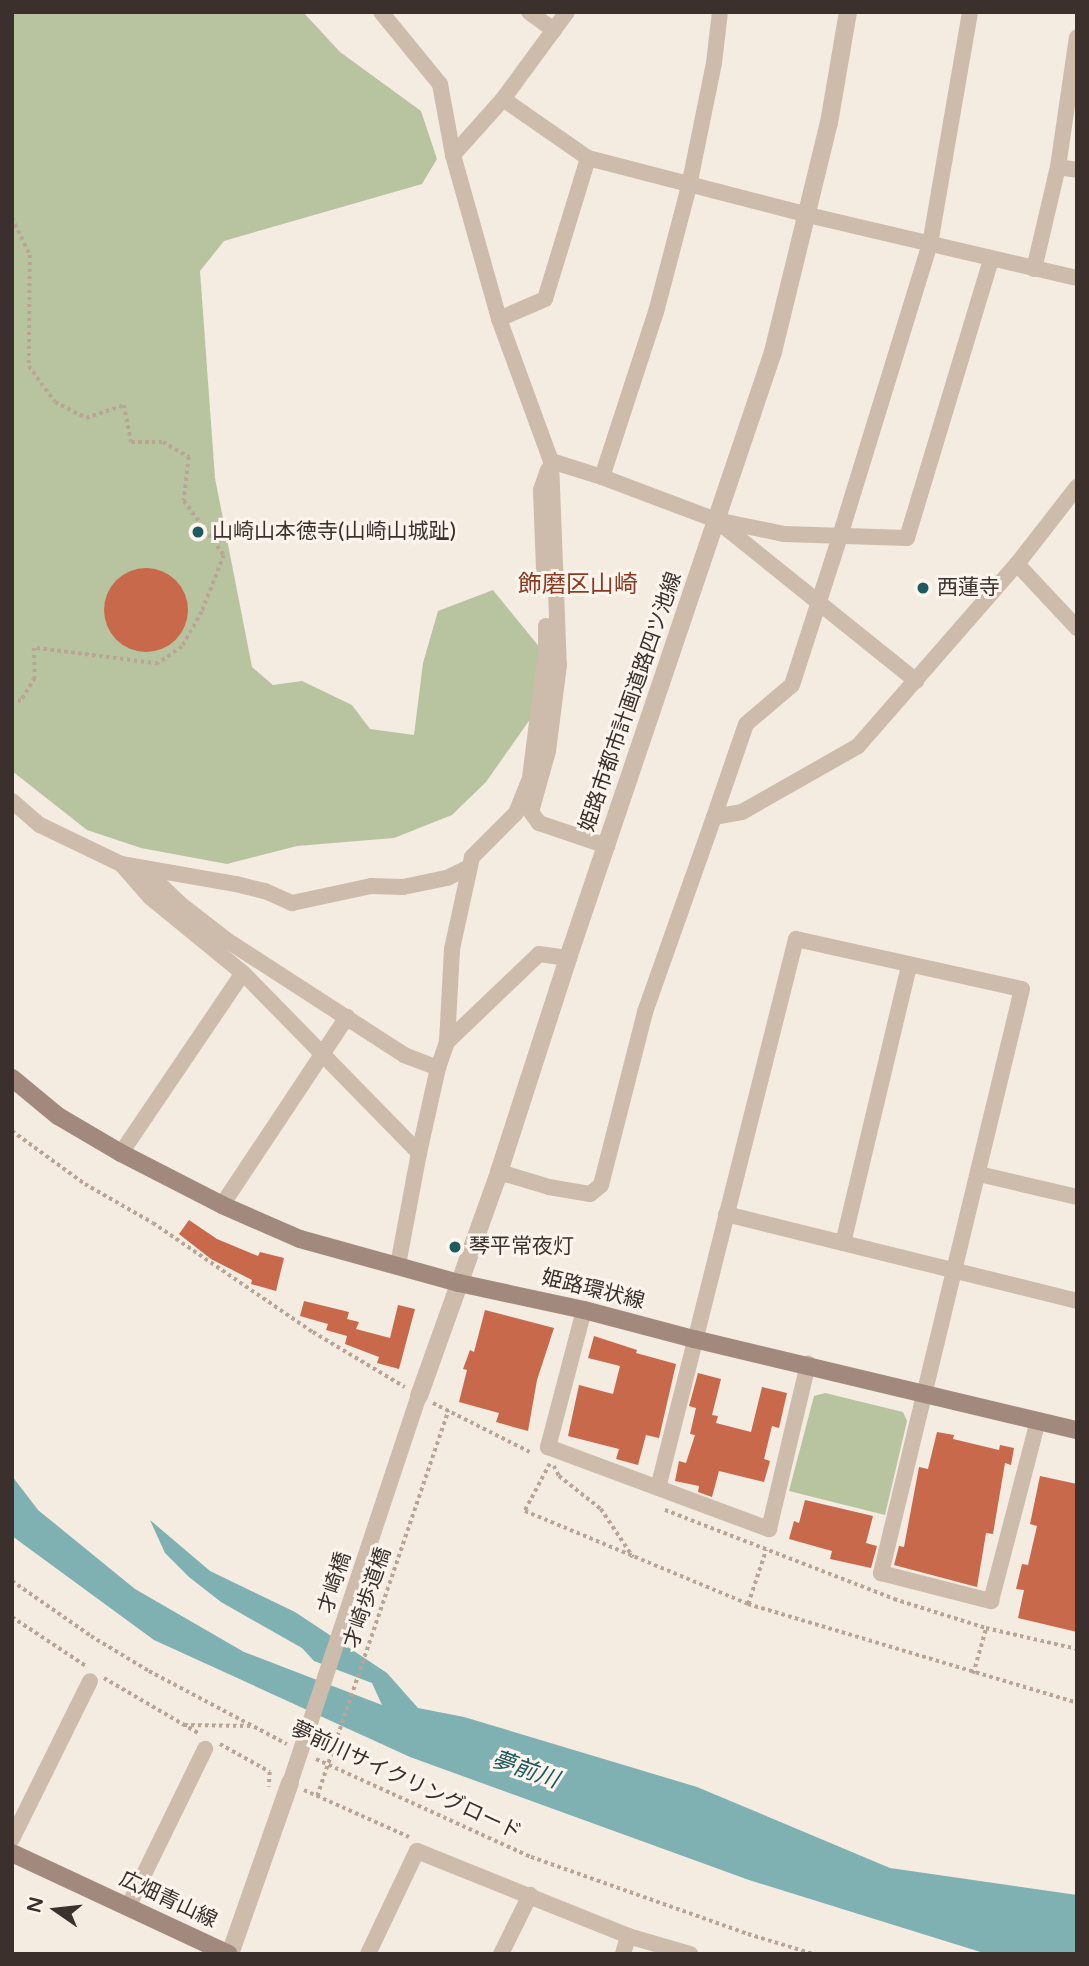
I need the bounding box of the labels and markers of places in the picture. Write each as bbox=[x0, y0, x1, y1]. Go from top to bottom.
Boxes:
place label: 山崎山本徳寺(山崎山城趾) bbox=[212, 519, 456, 545]
marker: 山崎山本徳寺(山崎山城趾) bbox=[190, 524, 206, 540]
place label: 西蓮寺 bbox=[937, 575, 1000, 601]
marker: 西蓮寺 bbox=[915, 580, 931, 596]
place label: 琴平常夜灯 bbox=[469, 1234, 574, 1260]
marker: 琴平常夜灯 bbox=[447, 1239, 463, 1255]

